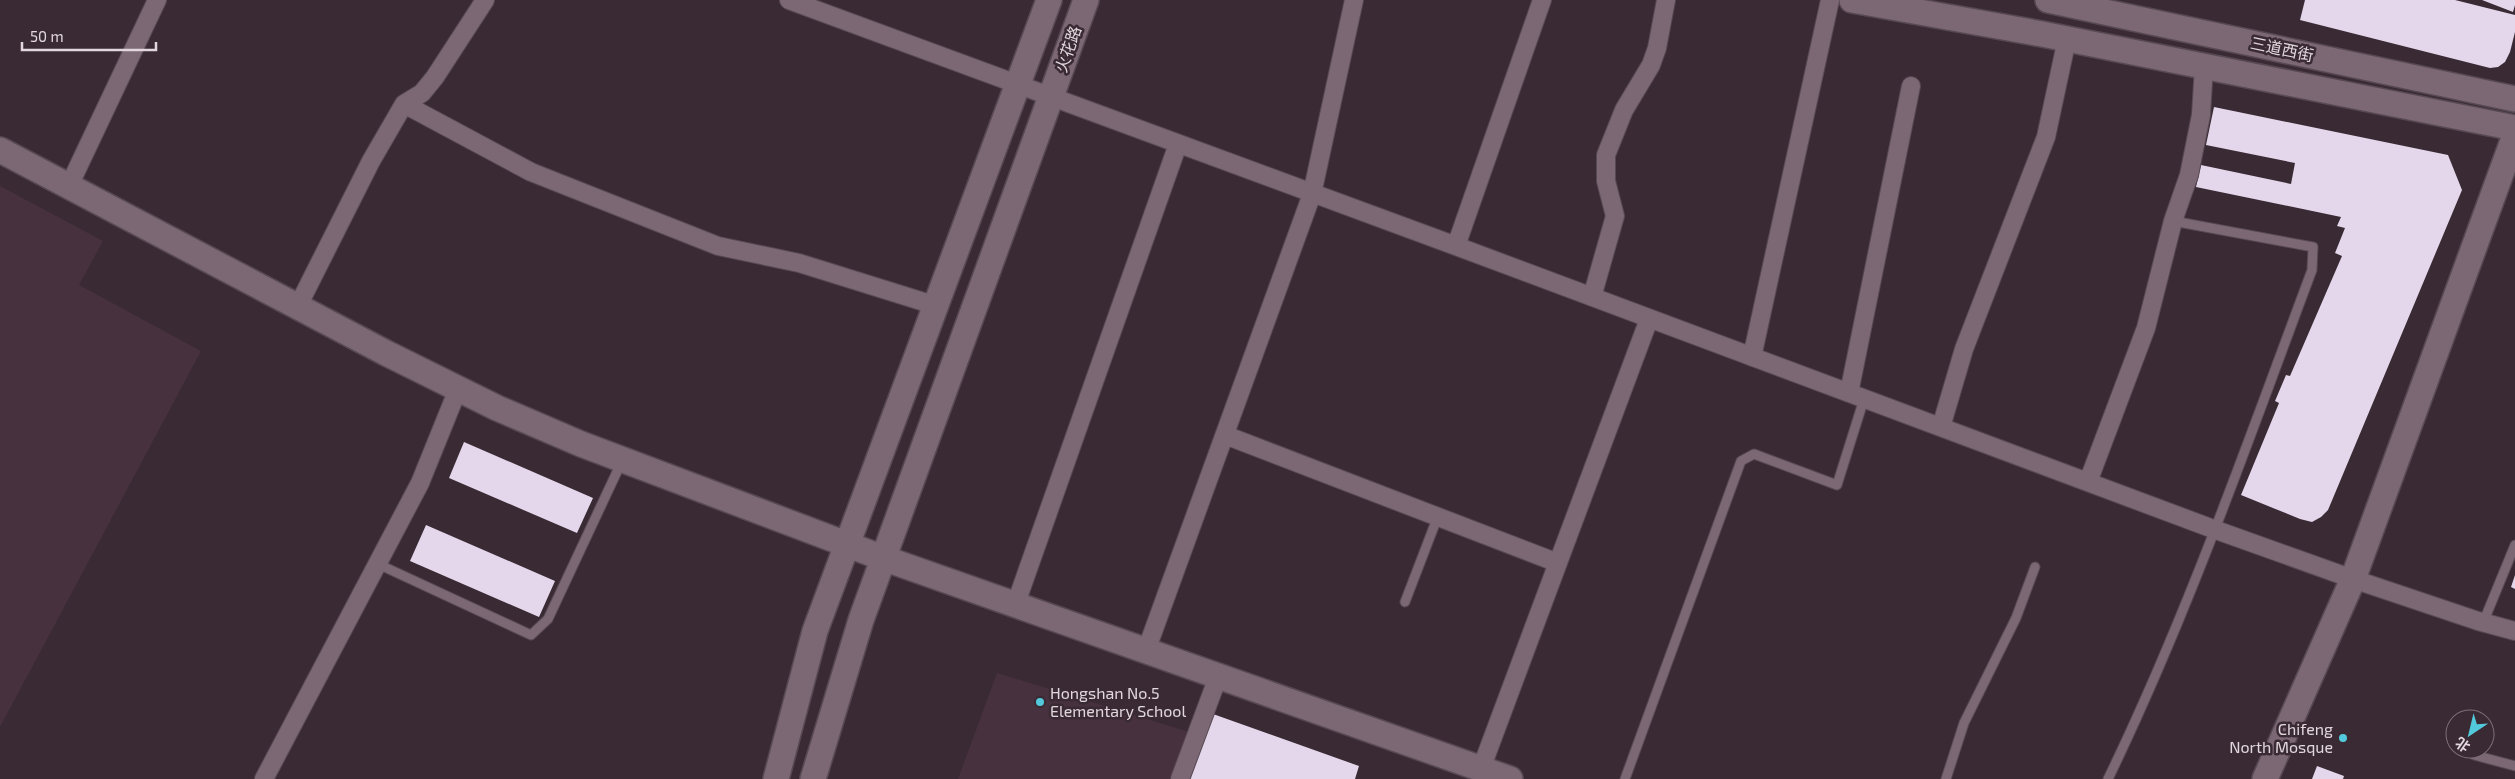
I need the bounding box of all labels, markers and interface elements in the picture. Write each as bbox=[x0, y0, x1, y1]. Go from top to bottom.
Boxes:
scale bar bbox=[22, 20, 156, 52]
street label: 火花路 bbox=[1051, 23, 1084, 75]
text: 50 m bbox=[30, 27, 64, 45]
street label: 三道西街 bbox=[2249, 33, 2315, 64]
place label: Hongshan No.5 Elementary School bbox=[1050, 683, 1186, 720]
marker: Hongshan No.5 Elementary School bbox=[1034, 696, 1046, 708]
north arrow bbox=[2445, 709, 2495, 759]
place label: Chifeng North Mosque bbox=[2229, 719, 2333, 756]
marker: Chifeng North Mosque bbox=[2337, 732, 2349, 744]
text: 北 bbox=[2452, 734, 2473, 756]

